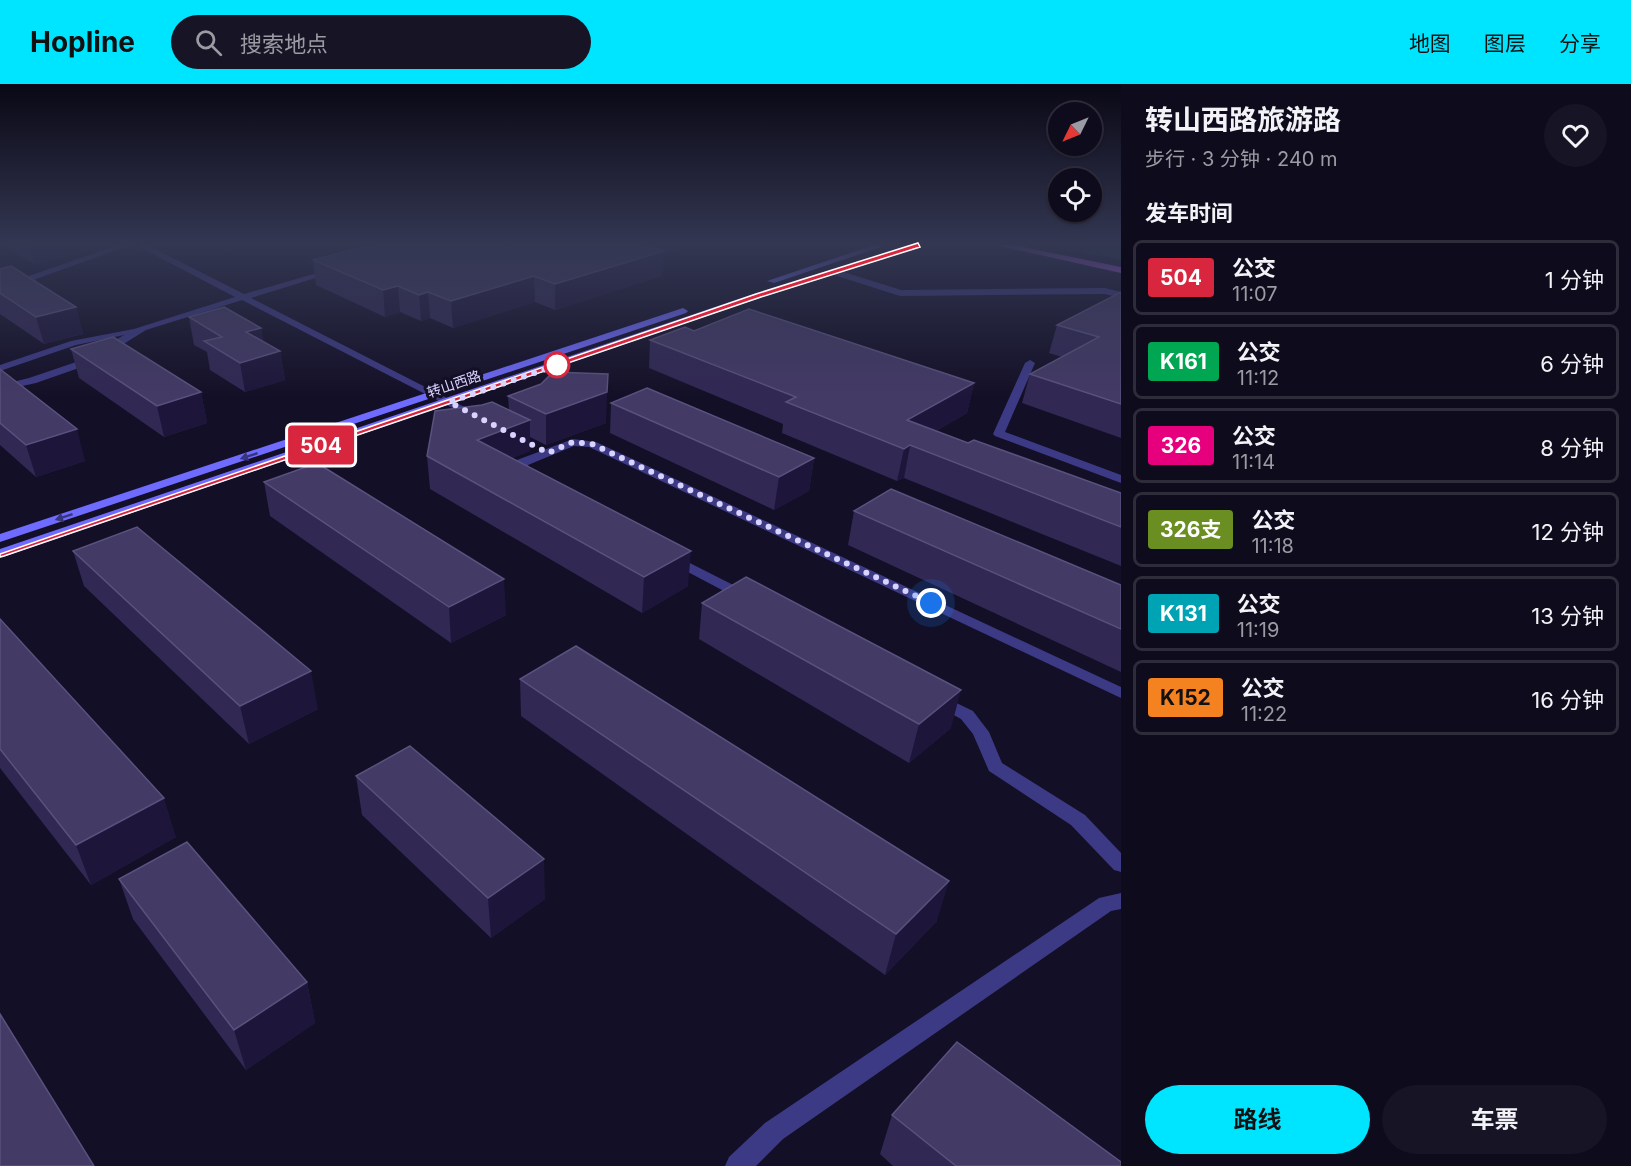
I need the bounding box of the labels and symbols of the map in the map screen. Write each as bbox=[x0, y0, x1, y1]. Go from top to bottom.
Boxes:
north arrow bbox=[1048, 102, 1102, 156]
unlabelled marker bbox=[544, 352, 570, 378]
street label: 转山西路 bbox=[425, 366, 483, 401]
line badge: 504 bbox=[286, 426, 356, 464]
one-way arrow bbox=[240, 452, 258, 462]
one-way arrow bbox=[55, 513, 73, 522]
your location bbox=[916, 588, 946, 618]

